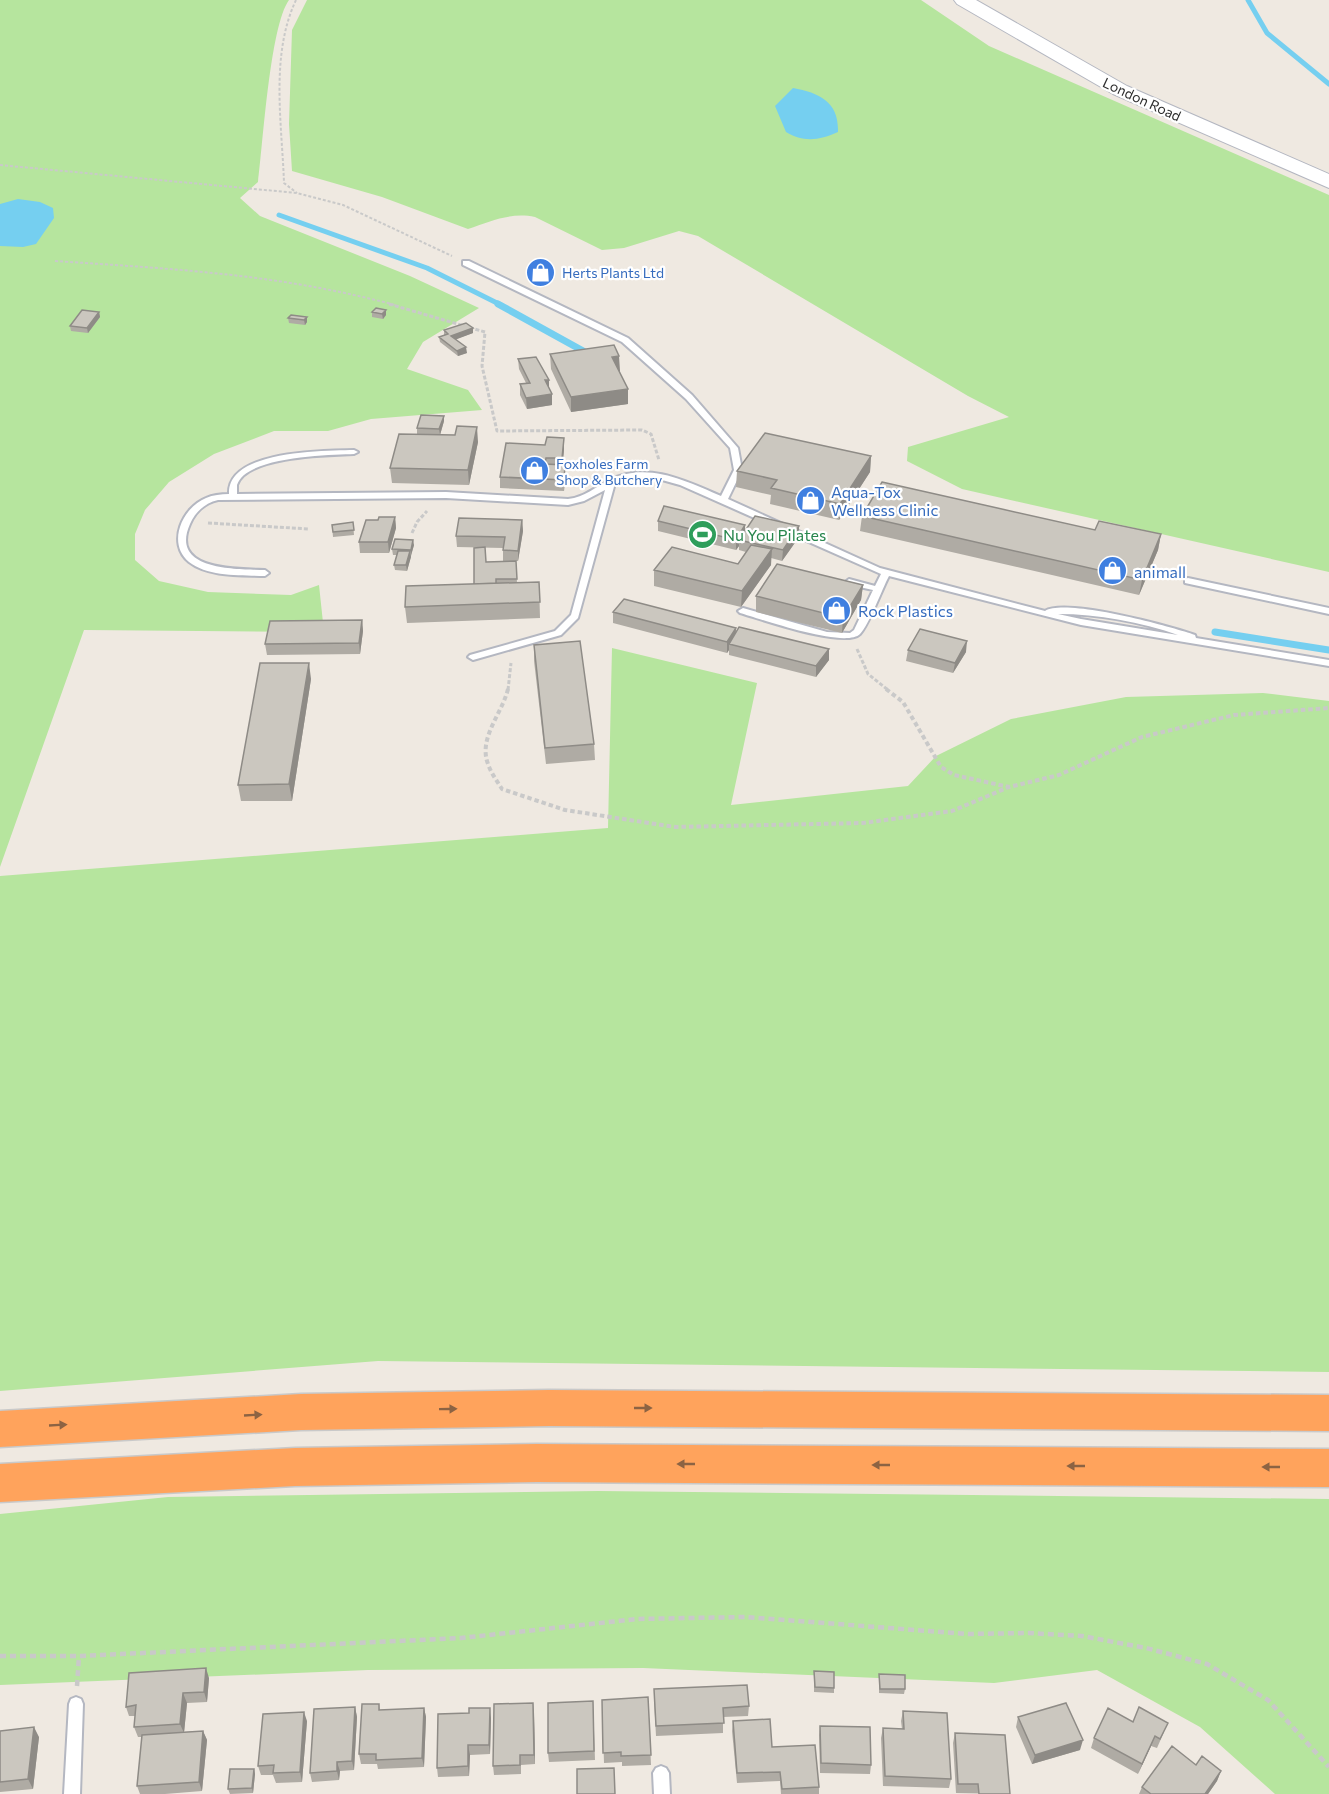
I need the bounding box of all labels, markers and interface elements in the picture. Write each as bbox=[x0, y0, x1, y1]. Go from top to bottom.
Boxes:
street label: London Road bbox=[1100, 73, 1184, 125]
shop icon: Herts Plants Ltd bbox=[525, 256, 557, 288]
place label: Herts Plants Ltd bbox=[562, 264, 664, 281]
shop icon: Foxholes Farm Shop & Butchery bbox=[519, 455, 551, 487]
place label: Foxholes Farm Shop & Butchery bbox=[556, 455, 662, 488]
place label: Aqua-Tox Wellness Clinic bbox=[831, 482, 938, 519]
shop icon: Aqua-Tox Wellness Clinic bbox=[794, 484, 826, 516]
sports icon: Nu You Pilates bbox=[686, 518, 718, 550]
place label: Nu You Pilates bbox=[723, 525, 826, 544]
shop icon: animall bbox=[1097, 555, 1129, 587]
place label: animall bbox=[1134, 562, 1186, 581]
shop icon: Rock Plastics bbox=[821, 594, 853, 626]
place label: Rock Plastics bbox=[858, 601, 953, 620]
one-way arrow bbox=[633, 1403, 652, 1413]
one-way arrow bbox=[438, 1405, 457, 1414]
one-way arrow bbox=[244, 1410, 263, 1419]
one-way arrow bbox=[49, 1421, 68, 1430]
one-way arrow bbox=[676, 1459, 695, 1469]
one-way arrow bbox=[871, 1460, 890, 1470]
one-way arrow bbox=[1066, 1461, 1085, 1471]
one-way arrow bbox=[1261, 1462, 1280, 1472]

